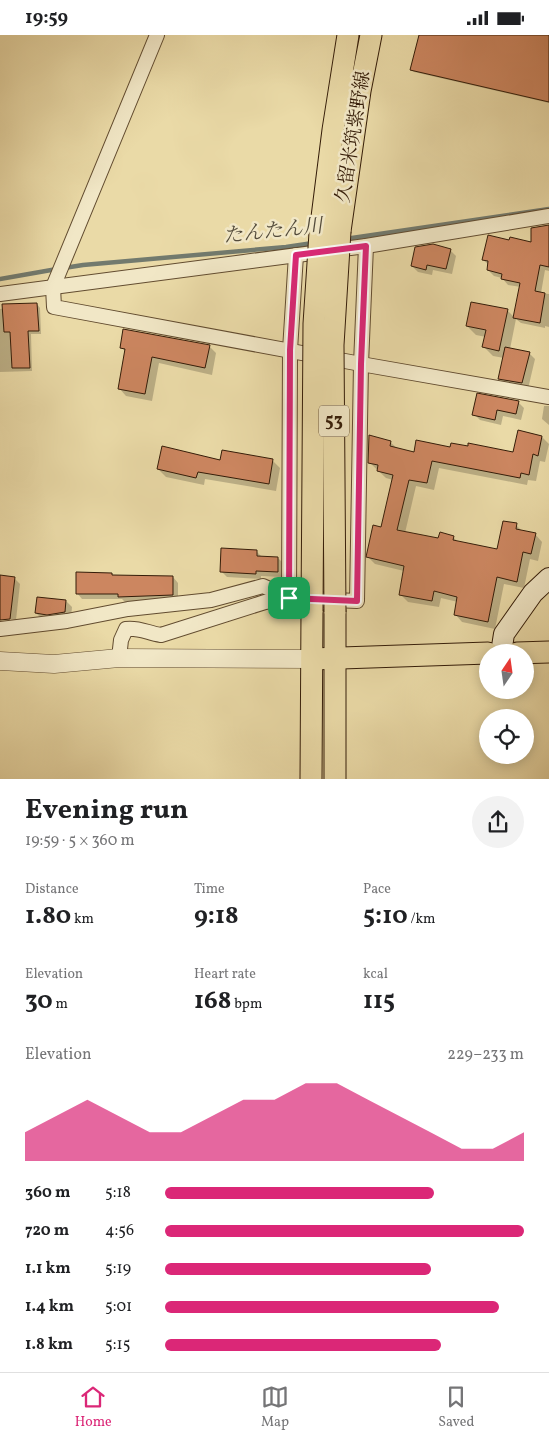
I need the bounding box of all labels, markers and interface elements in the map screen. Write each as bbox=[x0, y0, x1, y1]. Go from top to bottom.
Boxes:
text: 19:59 bbox=[25, 5, 68, 31]
street label: 久留米筑紫野線 bbox=[331, 69, 377, 205]
water label: たんたん川 bbox=[222, 213, 326, 251]
road number: 53 bbox=[319, 406, 349, 437]
pin bbox=[268, 577, 310, 619]
icon: arrive bbox=[275, 584, 303, 612]
north arrow bbox=[479, 644, 534, 699]
map controls bbox=[479, 644, 534, 764]
button: locate bbox=[479, 709, 534, 764]
text: Evening run bbox=[25, 791, 189, 830]
button: share bbox=[472, 796, 524, 848]
text: 19:59 · 5 × 360 m bbox=[25, 830, 135, 852]
text: Distance bbox=[25, 880, 79, 899]
text: Time bbox=[194, 880, 225, 899]
text: Pace bbox=[363, 880, 391, 899]
text: 1.80 bbox=[25, 899, 71, 934]
text: 9:18 bbox=[194, 899, 239, 934]
text: 5:10 bbox=[363, 899, 408, 934]
text: km bbox=[71, 910, 94, 929]
text: /km bbox=[408, 910, 436, 929]
text: Elevation bbox=[25, 965, 83, 984]
text: Heart rate bbox=[194, 965, 256, 984]
text: kcal bbox=[363, 965, 388, 984]
text: 30 bbox=[25, 984, 53, 1019]
text: 168 bbox=[194, 984, 231, 1019]
text: 115 bbox=[363, 984, 395, 1019]
text: m bbox=[53, 995, 68, 1014]
text: bpm bbox=[231, 995, 262, 1014]
text: Elevation bbox=[25, 1044, 92, 1066]
text: 229–233 m bbox=[447, 1044, 524, 1066]
text: 360 m bbox=[25, 1182, 70, 1204]
text: 5:18 bbox=[105, 1182, 131, 1204]
text: 720 m bbox=[25, 1220, 69, 1242]
text: 4:56 bbox=[105, 1220, 134, 1242]
text: 1.1 km bbox=[25, 1258, 71, 1280]
text: 5:19 bbox=[105, 1258, 131, 1280]
text: 1.4 km bbox=[25, 1296, 74, 1318]
text: 5:01 bbox=[105, 1296, 132, 1318]
text: 1.8 km bbox=[25, 1334, 73, 1356]
text: 5:15 bbox=[105, 1334, 130, 1356]
tab: Home bbox=[75, 1383, 112, 1432]
tab: Map bbox=[261, 1383, 289, 1432]
tab: Saved bbox=[438, 1383, 474, 1432]

